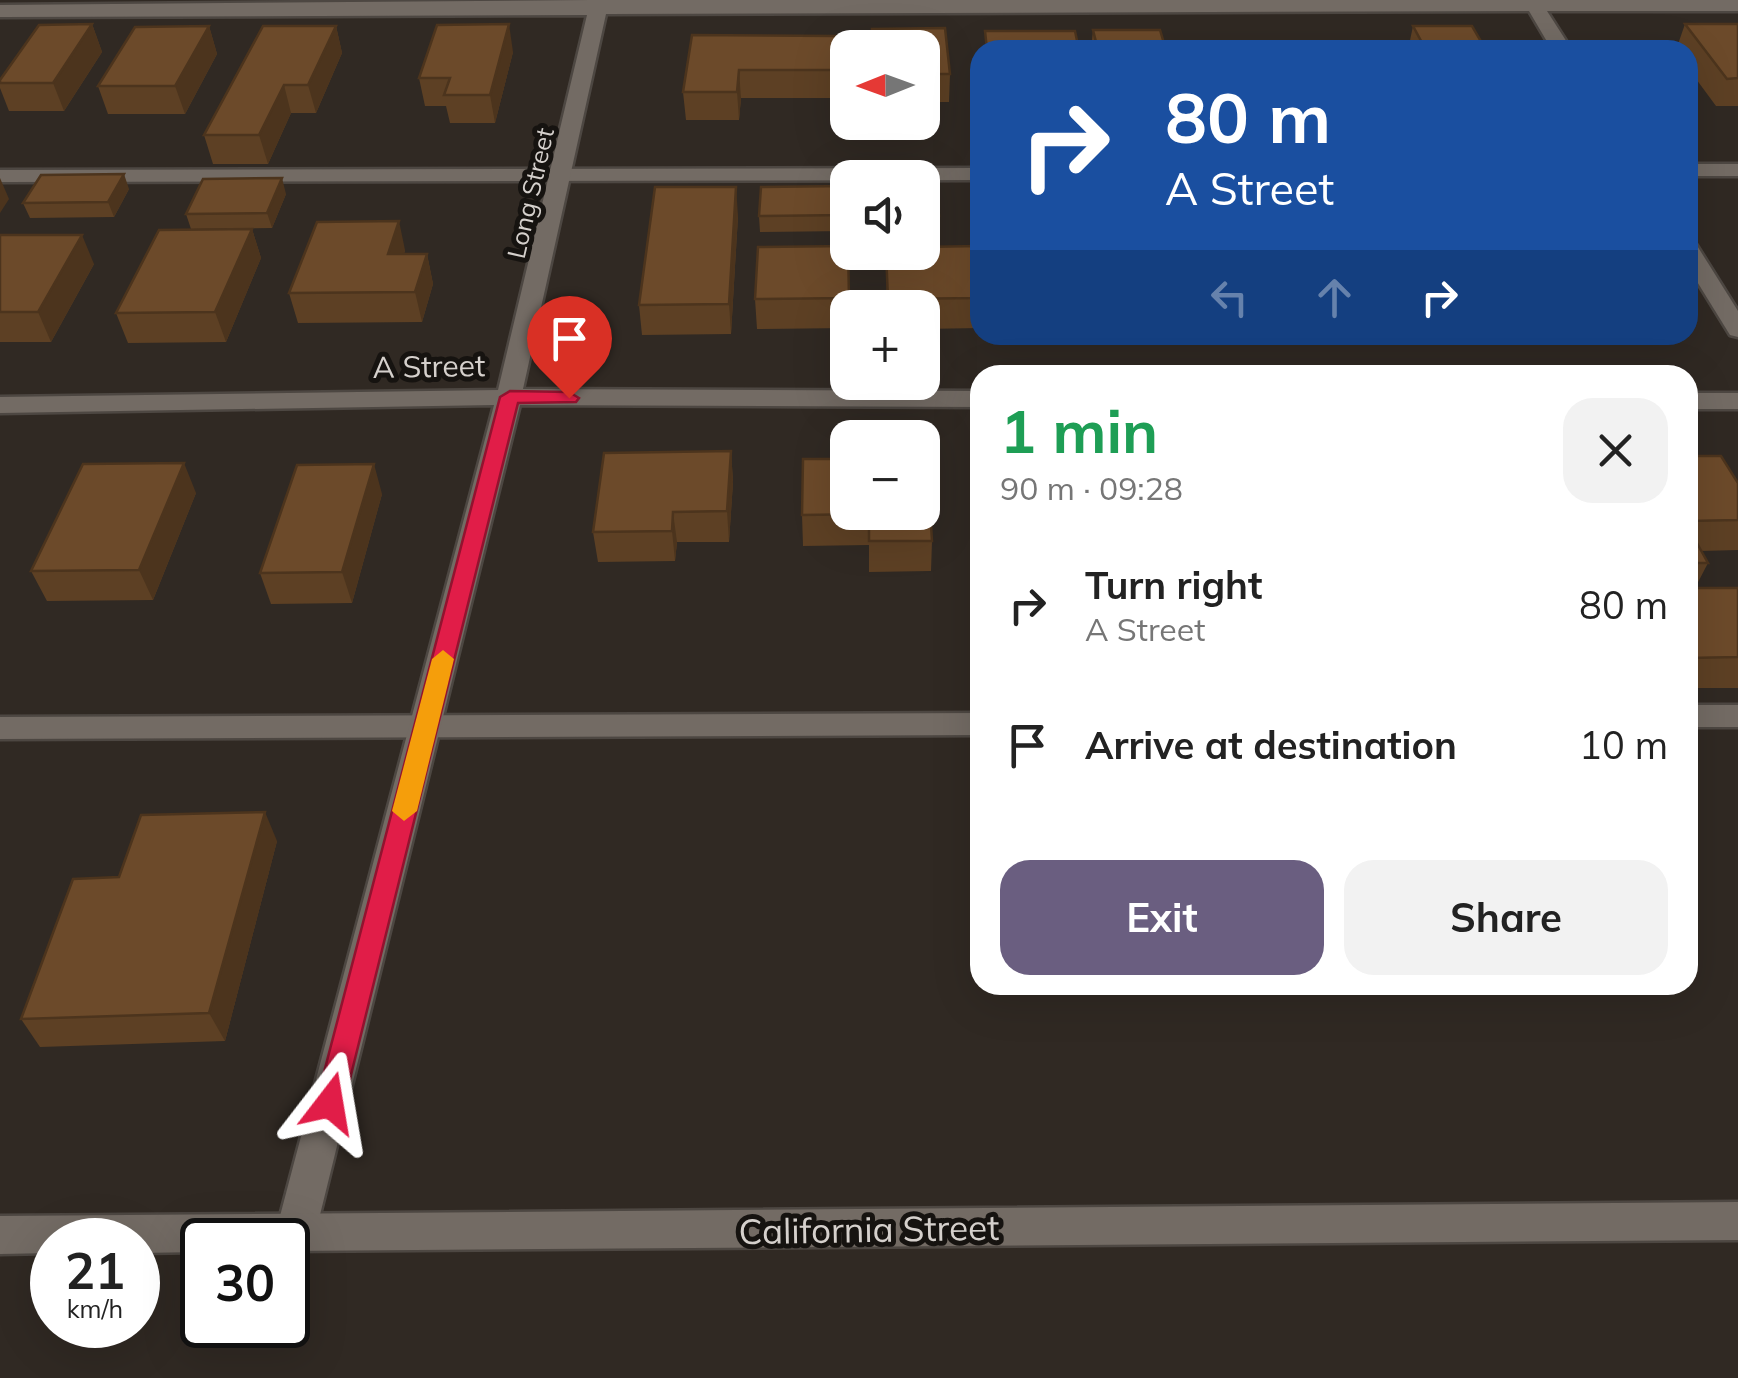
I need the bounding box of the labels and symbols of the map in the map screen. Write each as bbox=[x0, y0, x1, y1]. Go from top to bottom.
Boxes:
north arrow bbox=[830, 30, 940, 140]
street label: Long Street bbox=[500, 124, 560, 261]
pin bbox=[527, 296, 612, 399]
street label: A Street bbox=[372, 346, 486, 386]
position arrow bbox=[278, 1051, 382, 1155]
street label: California Street bbox=[738, 1205, 1000, 1253]
speed limit sign: 30 bbox=[180, 1218, 310, 1348]

